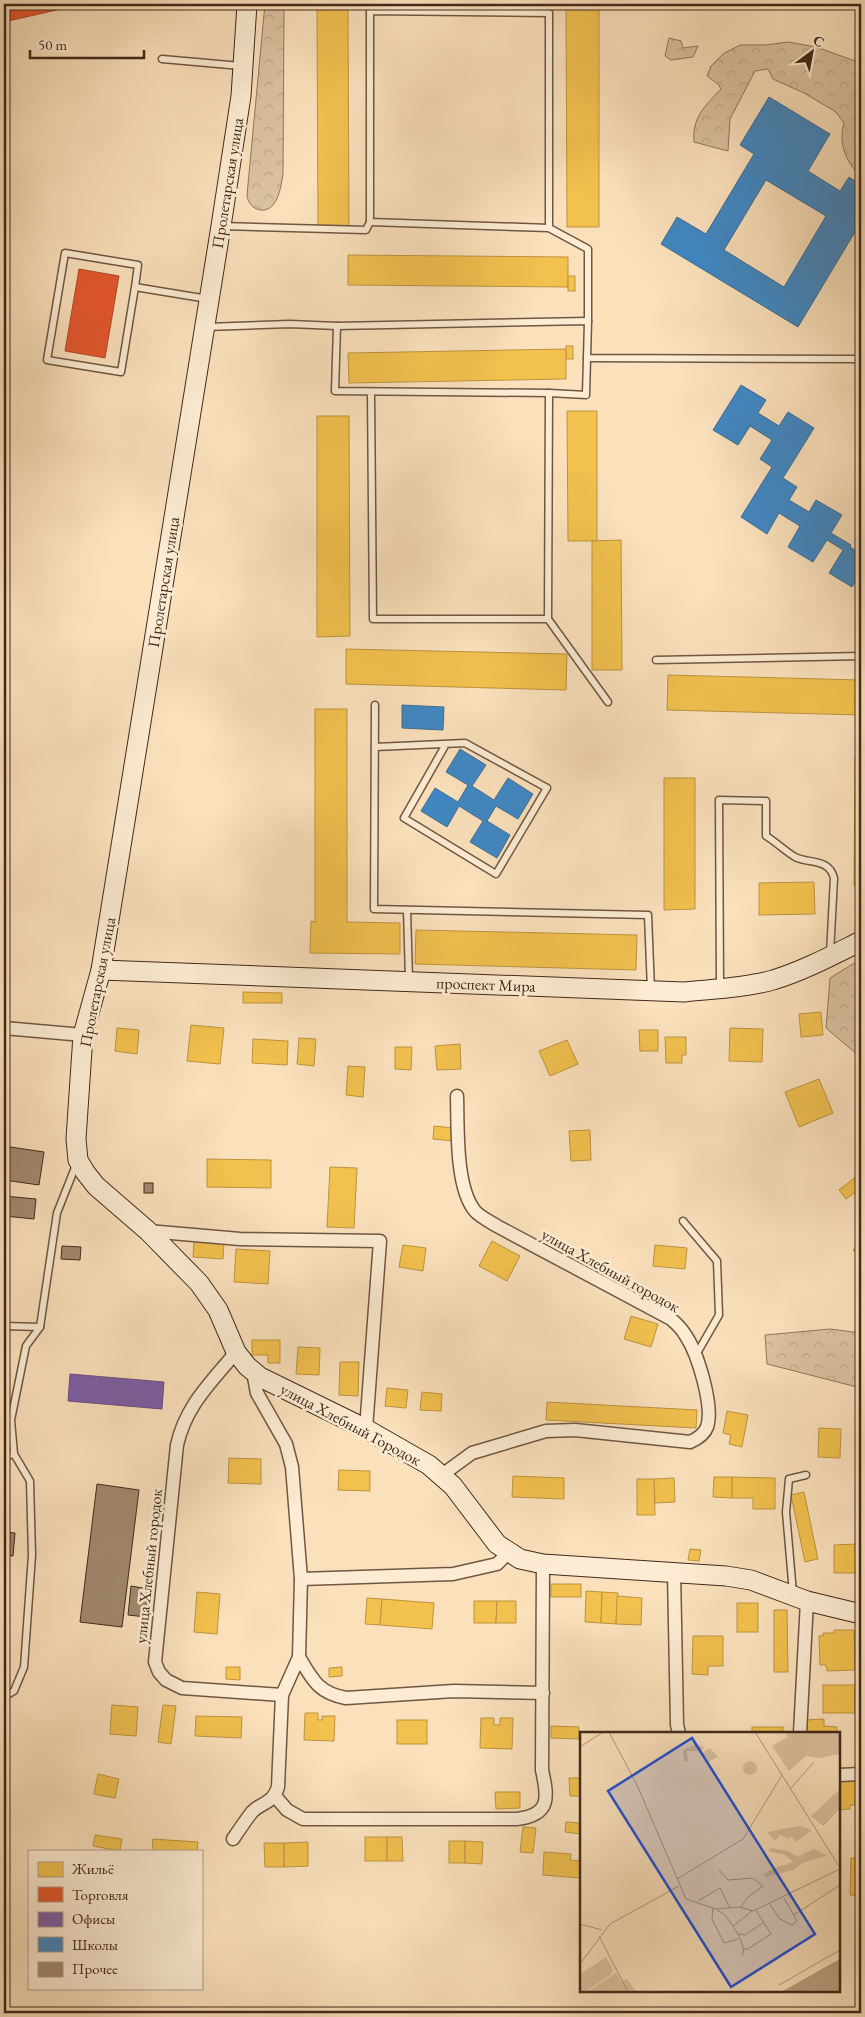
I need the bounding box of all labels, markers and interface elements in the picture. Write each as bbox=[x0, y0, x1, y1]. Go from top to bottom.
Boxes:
scale bar bbox=[30, 28, 144, 60]
north arrow bbox=[788, 28, 838, 78]
text: С bbox=[810, 31, 828, 51]
text: 50 m bbox=[38, 35, 67, 54]
street label: Пролетарская улица bbox=[207, 116, 248, 250]
street label: Пролетарская улица bbox=[143, 515, 184, 649]
street label: Пролетарская улица bbox=[75, 915, 121, 1049]
street label: проспект Мира bbox=[436, 972, 537, 997]
street label: улица Хлебный городок bbox=[538, 1224, 684, 1317]
street label: улица Хлебный Городок bbox=[277, 1378, 425, 1471]
street label: улица Хлебный городок bbox=[130, 1487, 167, 1644]
inset map bbox=[580, 1732, 840, 1992]
legend bbox=[28, 1850, 202, 1990]
text: Жильё bbox=[71, 1859, 114, 1878]
text: Торговля bbox=[72, 1885, 129, 1904]
text: Офисы bbox=[72, 1909, 115, 1928]
text: Школы bbox=[72, 1935, 118, 1954]
text: Прочее bbox=[72, 1959, 118, 1978]

